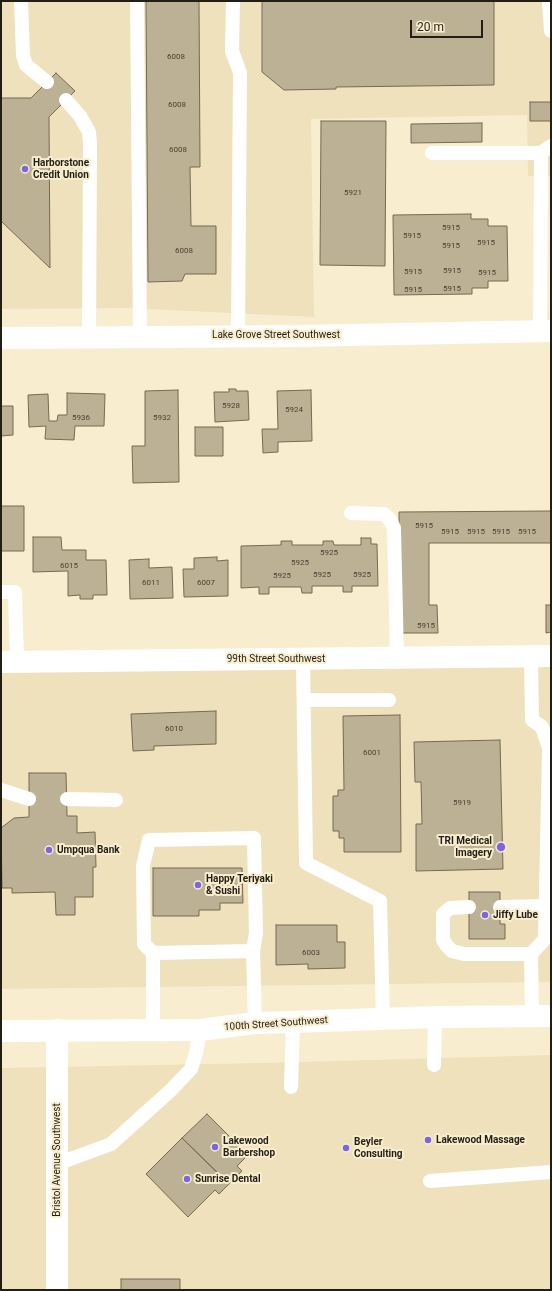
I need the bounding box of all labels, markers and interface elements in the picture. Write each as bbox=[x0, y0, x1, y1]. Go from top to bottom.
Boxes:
scale bar bbox=[412, 12, 485, 38]
text: 20 m bbox=[417, 20, 444, 34]
house number: 6008 bbox=[167, 52, 185, 62]
house number: 6008 bbox=[168, 100, 186, 110]
house number: 6008 bbox=[169, 145, 187, 155]
place label: Harborstone Credit Union bbox=[33, 157, 89, 180]
marker: Harborstone Credit Union bbox=[20, 164, 30, 174]
house number: 5921 bbox=[344, 188, 362, 198]
house number: 5915 bbox=[442, 223, 460, 233]
house number: 5915 bbox=[403, 231, 421, 241]
house number: 5915 bbox=[477, 238, 495, 248]
house number: 5915 bbox=[442, 241, 460, 251]
house number: 6008 bbox=[175, 246, 193, 256]
house number: 5915 bbox=[443, 266, 461, 276]
house number: 5915 bbox=[404, 267, 422, 277]
house number: 5915 bbox=[478, 268, 496, 278]
house number: 5915 bbox=[443, 284, 461, 294]
house number: 5915 bbox=[404, 285, 422, 295]
street label: Lake Grove Street Southwest bbox=[212, 329, 340, 341]
house number: 5928 bbox=[222, 401, 240, 411]
house number: 5924 bbox=[285, 405, 303, 415]
house number: 5936 bbox=[72, 413, 90, 423]
house number: 5932 bbox=[153, 413, 171, 423]
house number: 5915 bbox=[415, 521, 433, 531]
house number: 5915 bbox=[441, 527, 459, 537]
house number: 5915 bbox=[467, 527, 485, 537]
house number: 5915 bbox=[492, 527, 510, 537]
house number: 5915 bbox=[518, 527, 536, 537]
house number: 5925 bbox=[320, 548, 338, 558]
house number: 5925 bbox=[291, 558, 309, 568]
house number: 6015 bbox=[60, 561, 78, 571]
house number: 5925 bbox=[313, 570, 331, 580]
house number: 5925 bbox=[353, 570, 371, 580]
house number: 5925 bbox=[273, 571, 291, 581]
house number: 6011 bbox=[142, 578, 160, 588]
house number: 6007 bbox=[197, 578, 215, 588]
house number: 5915 bbox=[417, 621, 435, 631]
street label: 99th Street Southwest bbox=[227, 653, 325, 665]
house number: 6010 bbox=[165, 724, 183, 734]
house number: 6001 bbox=[363, 748, 381, 758]
house number: 5919 bbox=[453, 798, 471, 808]
place label: TRI Medical Imagery bbox=[438, 835, 492, 858]
marker: TRI Medical Imagery bbox=[495, 841, 507, 853]
place label: Umpqua Bank bbox=[57, 844, 120, 856]
marker: Umpqua Bank bbox=[44, 845, 54, 855]
place label: Happy Teriyaki & Sushi bbox=[206, 873, 273, 896]
marker: Happy Teriyaki & Sushi bbox=[193, 880, 203, 890]
place label: Jiffy Lube bbox=[493, 909, 538, 921]
marker: Jiffy Lube bbox=[480, 910, 490, 920]
house number: 6003 bbox=[302, 948, 320, 958]
street label: 100th Street Southwest bbox=[224, 1014, 328, 1034]
street label: Bristol Avenue Southwest bbox=[51, 1103, 63, 1217]
place label: Lakewood Massage bbox=[436, 1134, 525, 1146]
place label: Lakewood Barbershop bbox=[223, 1135, 275, 1158]
marker: Lakewood Massage bbox=[423, 1135, 433, 1145]
place label: Beyler Consulting bbox=[354, 1136, 403, 1160]
marker: Lakewood Barbershop bbox=[210, 1142, 220, 1152]
marker: Beyler Consulting bbox=[341, 1143, 351, 1153]
place label: Sunrise Dental bbox=[195, 1173, 261, 1185]
marker: Sunrise Dental bbox=[182, 1174, 192, 1184]

